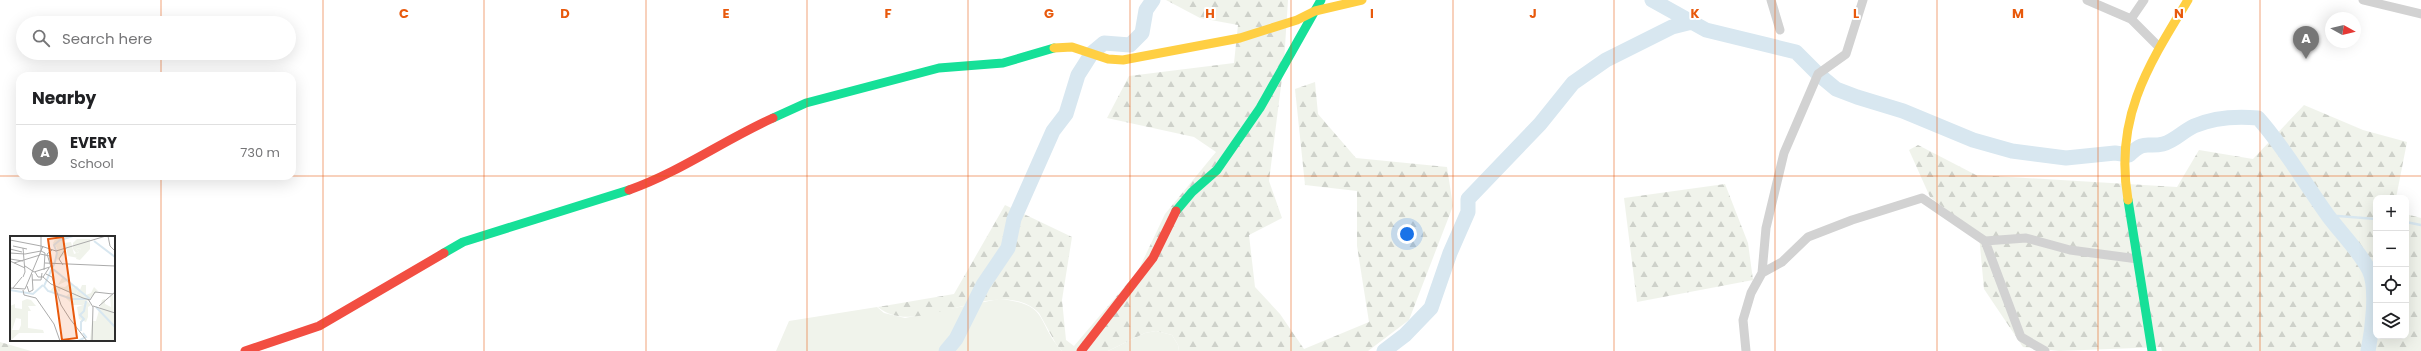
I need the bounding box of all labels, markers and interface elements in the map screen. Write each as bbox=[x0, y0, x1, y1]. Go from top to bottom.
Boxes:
text: C bbox=[399, 4, 409, 23]
text: D bbox=[560, 4, 570, 23]
text: E bbox=[722, 4, 730, 23]
text: F bbox=[884, 4, 892, 23]
text: G bbox=[1044, 4, 1054, 23]
text: H bbox=[1205, 4, 1215, 23]
text: I bbox=[1370, 4, 1374, 23]
text: J bbox=[1529, 4, 1537, 23]
text: K bbox=[1690, 4, 1700, 23]
text: L bbox=[1853, 4, 1859, 23]
text: M bbox=[2012, 4, 2024, 23]
text: N bbox=[2174, 4, 2184, 23]
north arrow bbox=[2325, 12, 2361, 48]
search box bbox=[16, 16, 296, 60]
pin: A bbox=[2293, 26, 2319, 59]
icon: search bbox=[30, 27, 52, 49]
text: Search here bbox=[62, 28, 152, 49]
text: Nearby bbox=[32, 86, 96, 110]
text: EVERY bbox=[70, 132, 117, 153]
text: A bbox=[40, 143, 50, 162]
text: 730 m bbox=[240, 143, 280, 162]
text: School bbox=[70, 154, 114, 173]
map controls bbox=[2373, 195, 2409, 339]
button: + bbox=[2373, 195, 2409, 231]
your location bbox=[1397, 224, 1417, 244]
button: − bbox=[2373, 231, 2409, 267]
inset map bbox=[10, 236, 115, 341]
button: locate bbox=[2373, 267, 2409, 303]
button: layers bbox=[2373, 303, 2409, 339]

